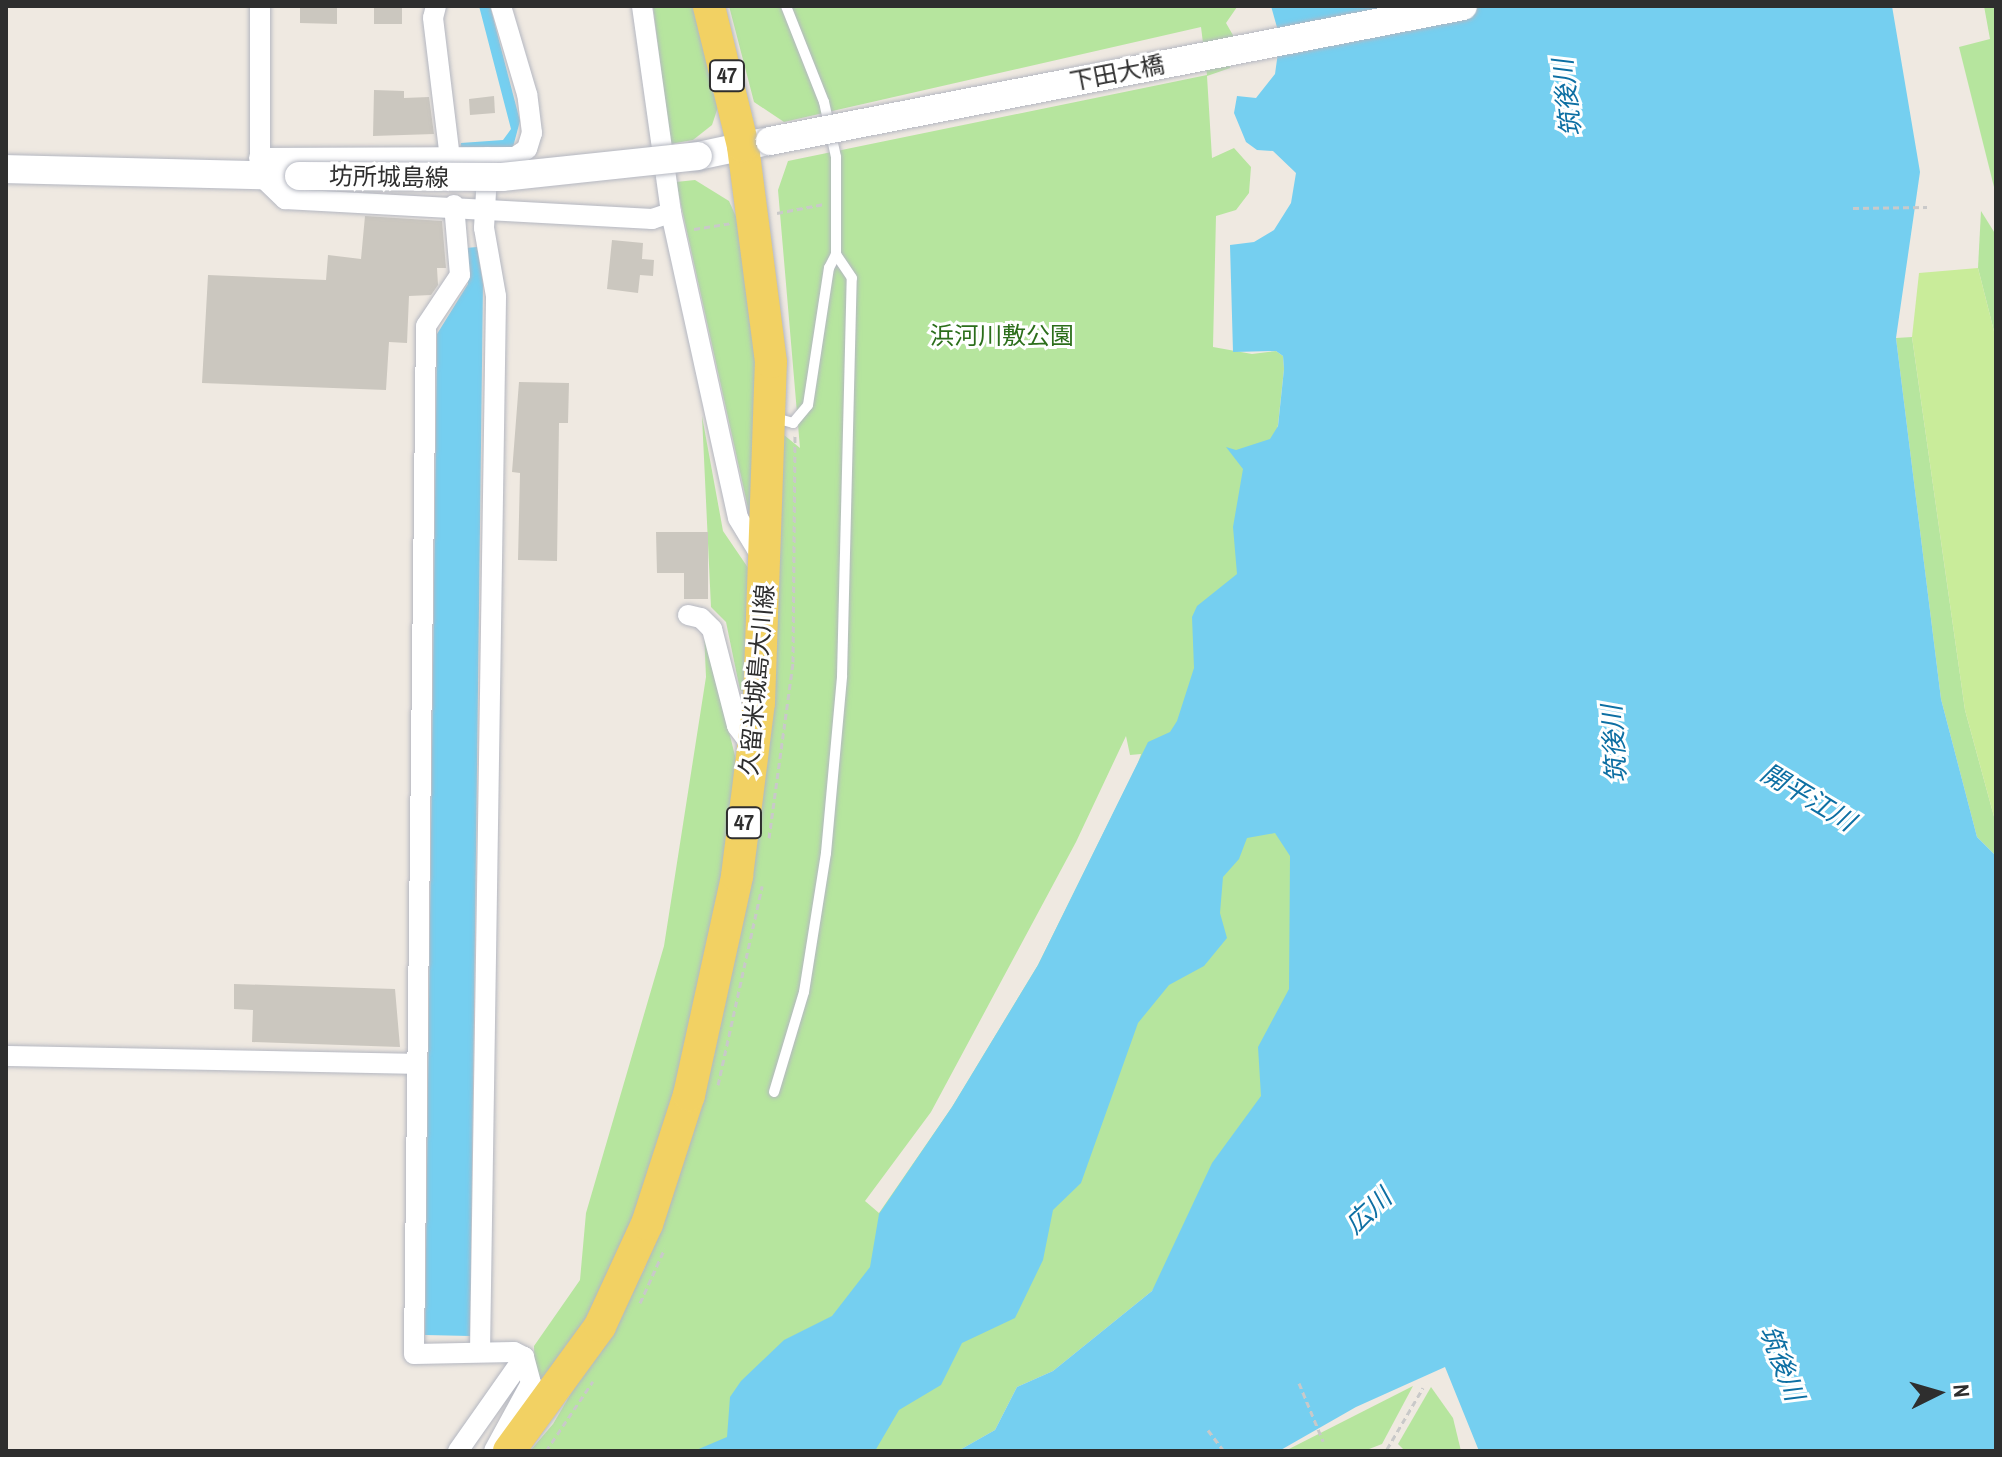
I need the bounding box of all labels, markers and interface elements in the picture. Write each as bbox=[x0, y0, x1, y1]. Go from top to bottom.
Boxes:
street label: 下田大橋 bbox=[1067, 50, 1167, 96]
water label: 筑後川 bbox=[1547, 57, 1587, 139]
road number: 47 bbox=[707, 58, 747, 94]
street label: 坊所城島線 bbox=[329, 162, 449, 192]
park label: 浜河川敷公園 bbox=[930, 322, 1074, 350]
street label: 久留米城島大川線 bbox=[734, 583, 780, 777]
water label: 筑後川 bbox=[1596, 704, 1632, 784]
water label: 開平江川 bbox=[1755, 757, 1861, 837]
road number: 47 bbox=[724, 805, 764, 841]
water label: 広川 bbox=[1338, 1182, 1398, 1240]
water label: 筑後川 bbox=[1753, 1321, 1811, 1405]
north arrow bbox=[1898, 1353, 1978, 1433]
text: N bbox=[1946, 1383, 1977, 1399]

